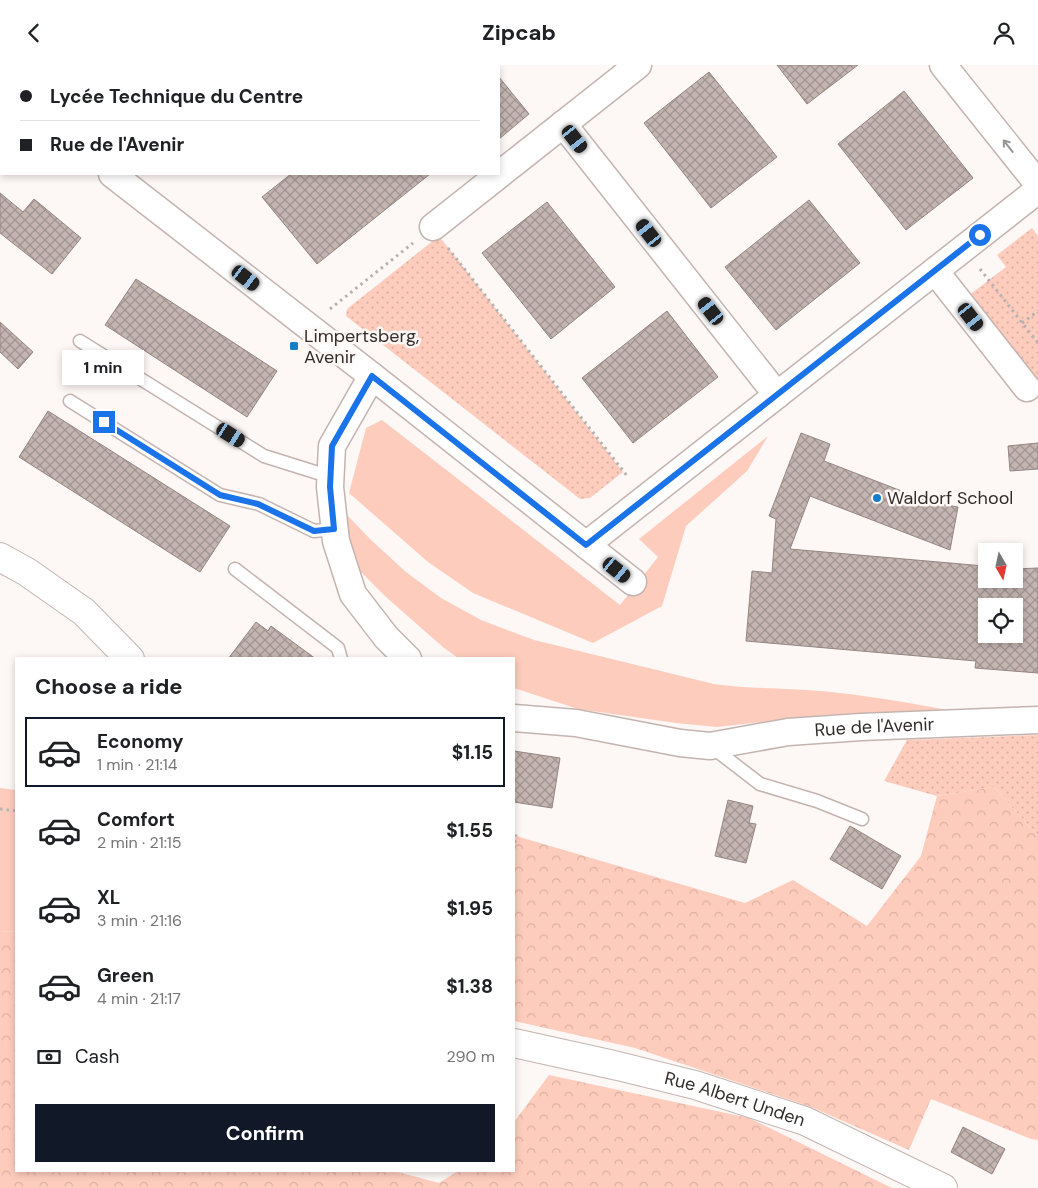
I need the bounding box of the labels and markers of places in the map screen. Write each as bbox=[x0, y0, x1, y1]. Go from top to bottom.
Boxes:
place label: Limpertsberg, Avenir bbox=[304, 324, 419, 369]
marker: Limpertsberg, Avenir bbox=[288, 340, 300, 352]
place label: Waldorf School bbox=[887, 486, 1013, 510]
marker: Waldorf School bbox=[871, 492, 883, 504]

